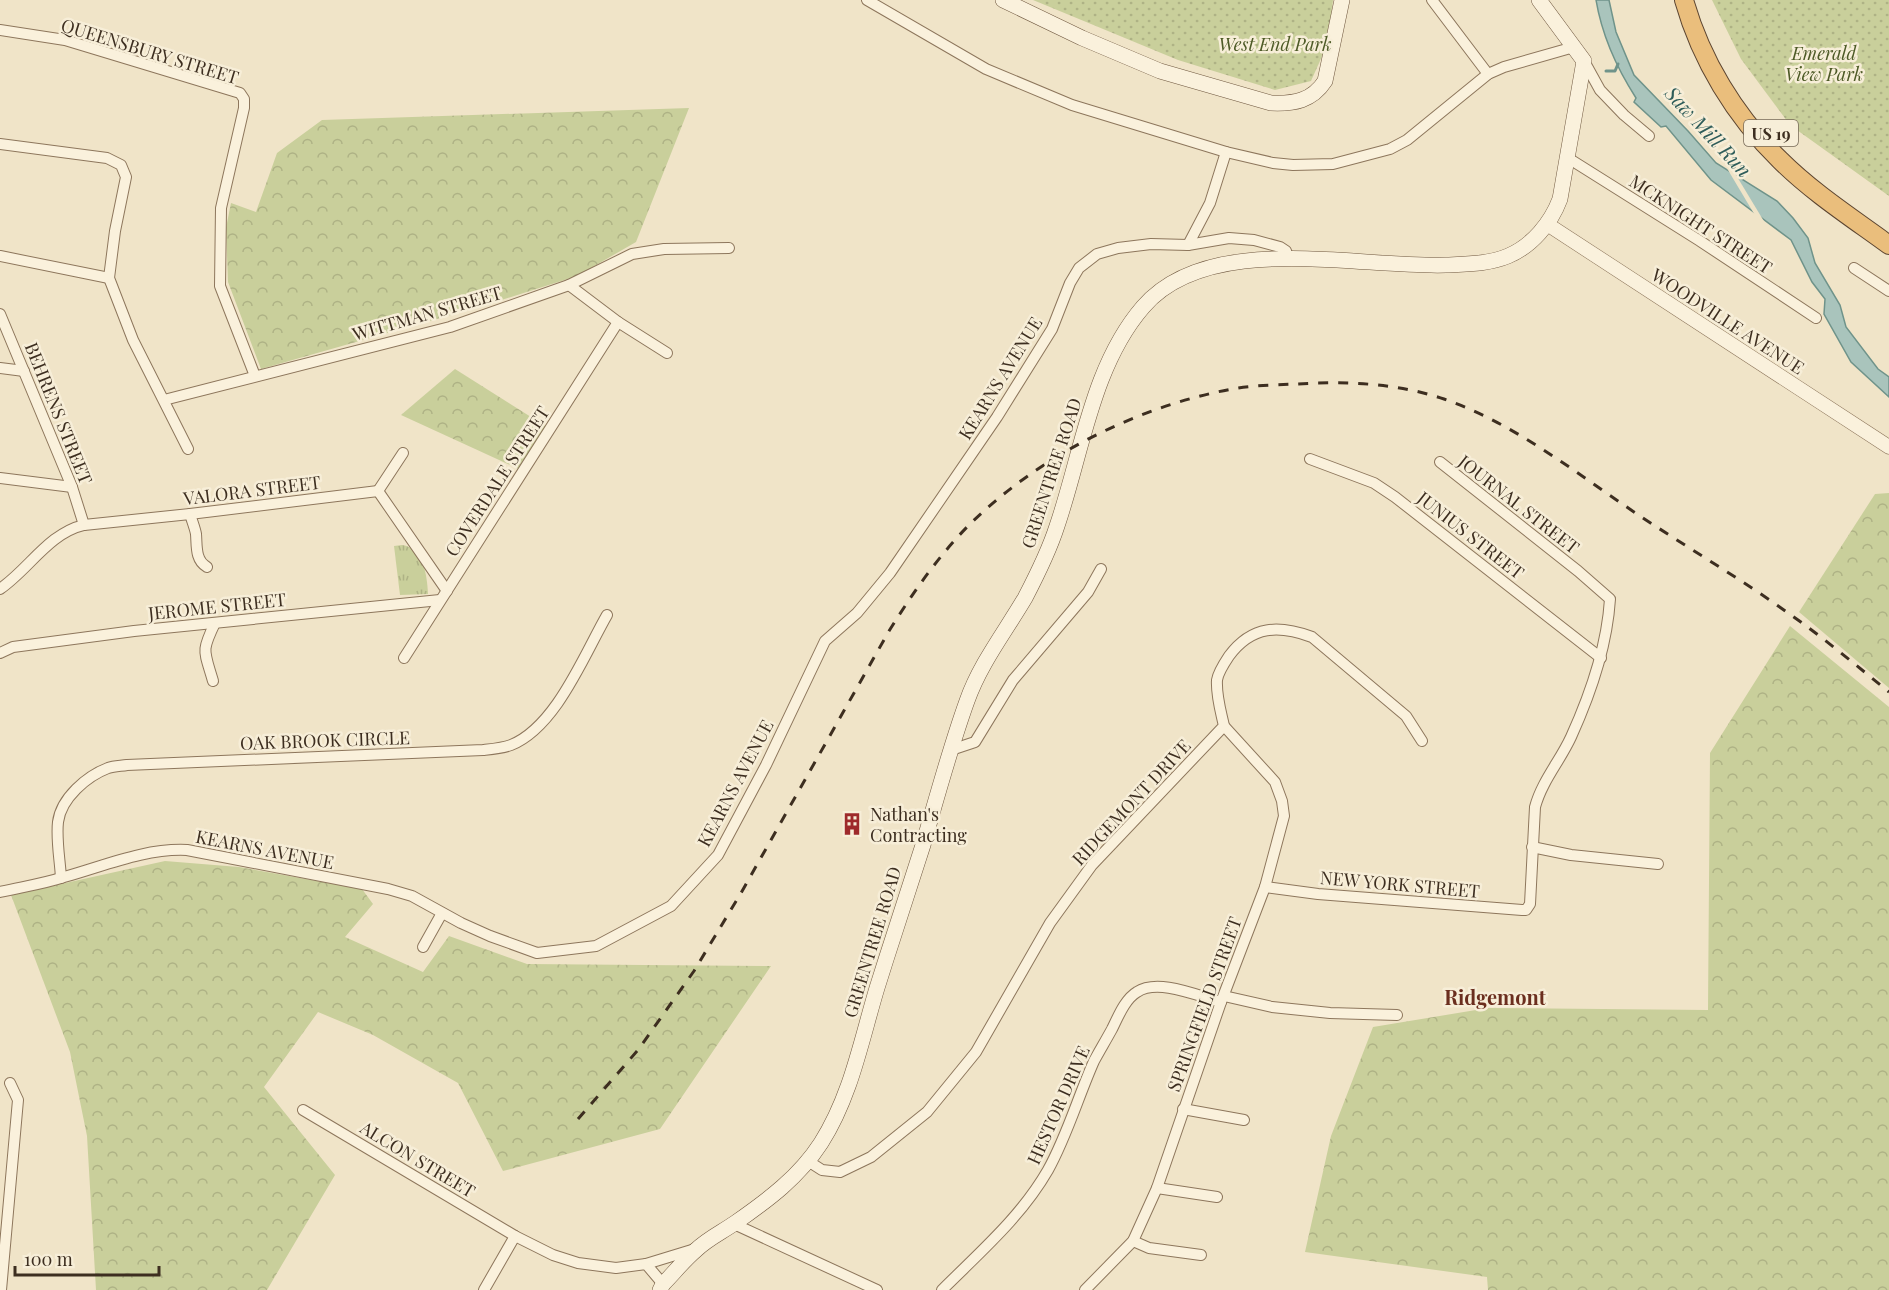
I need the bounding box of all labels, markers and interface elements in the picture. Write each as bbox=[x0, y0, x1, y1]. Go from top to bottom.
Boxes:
street label: QUEENSBURY STREET bbox=[58, 13, 242, 89]
park label: West End Park bbox=[1218, 32, 1332, 56]
park label: Emerald View Park bbox=[1785, 41, 1863, 86]
water label: Saw Mill Run bbox=[1659, 79, 1758, 182]
road number: US 19 bbox=[1744, 120, 1798, 146]
street label: MCKNIGHT STREET bbox=[1625, 169, 1777, 279]
street label: WOODVILLE AVENUE bbox=[1646, 262, 1809, 379]
street label: WITTMAN STREET bbox=[349, 280, 504, 346]
street label: KEARNS AVENUE bbox=[953, 312, 1047, 444]
street label: BEHRENS STREET bbox=[20, 339, 98, 487]
street label: GREENTREE ROAD bbox=[1015, 395, 1087, 551]
street label: COVERDALE STREET bbox=[439, 401, 555, 561]
street label: JOURNAL STREET bbox=[1453, 449, 1584, 559]
street label: VALORA STREET bbox=[181, 470, 322, 510]
street label: JUNIUS STREET bbox=[1412, 485, 1529, 584]
street label: JEROME STREET bbox=[146, 587, 287, 625]
street label: KEARNS AVENUE bbox=[691, 715, 779, 851]
street label: OAK BROOK CIRCLE bbox=[240, 725, 410, 755]
street label: RIDGEMONT DRIVE bbox=[1066, 734, 1196, 870]
place label: Nathan's Contracting bbox=[870, 802, 967, 847]
building icon: Nathan's Contracting bbox=[839, 811, 865, 837]
street label: KEARNS AVENUE bbox=[194, 824, 336, 874]
street label: GREENTREE ROAD bbox=[838, 863, 906, 1021]
street label: NEW YORK STREET bbox=[1319, 865, 1481, 903]
street label: SPRINGFIELD STREET bbox=[1161, 913, 1247, 1095]
district label: Ridgemont bbox=[1444, 983, 1547, 1010]
street label: HESTOR DRIVE bbox=[1021, 1042, 1095, 1168]
street label: ALCON STREET bbox=[355, 1115, 480, 1203]
scale bar bbox=[15, 1239, 159, 1277]
text: 100 m bbox=[24, 1247, 73, 1271]

